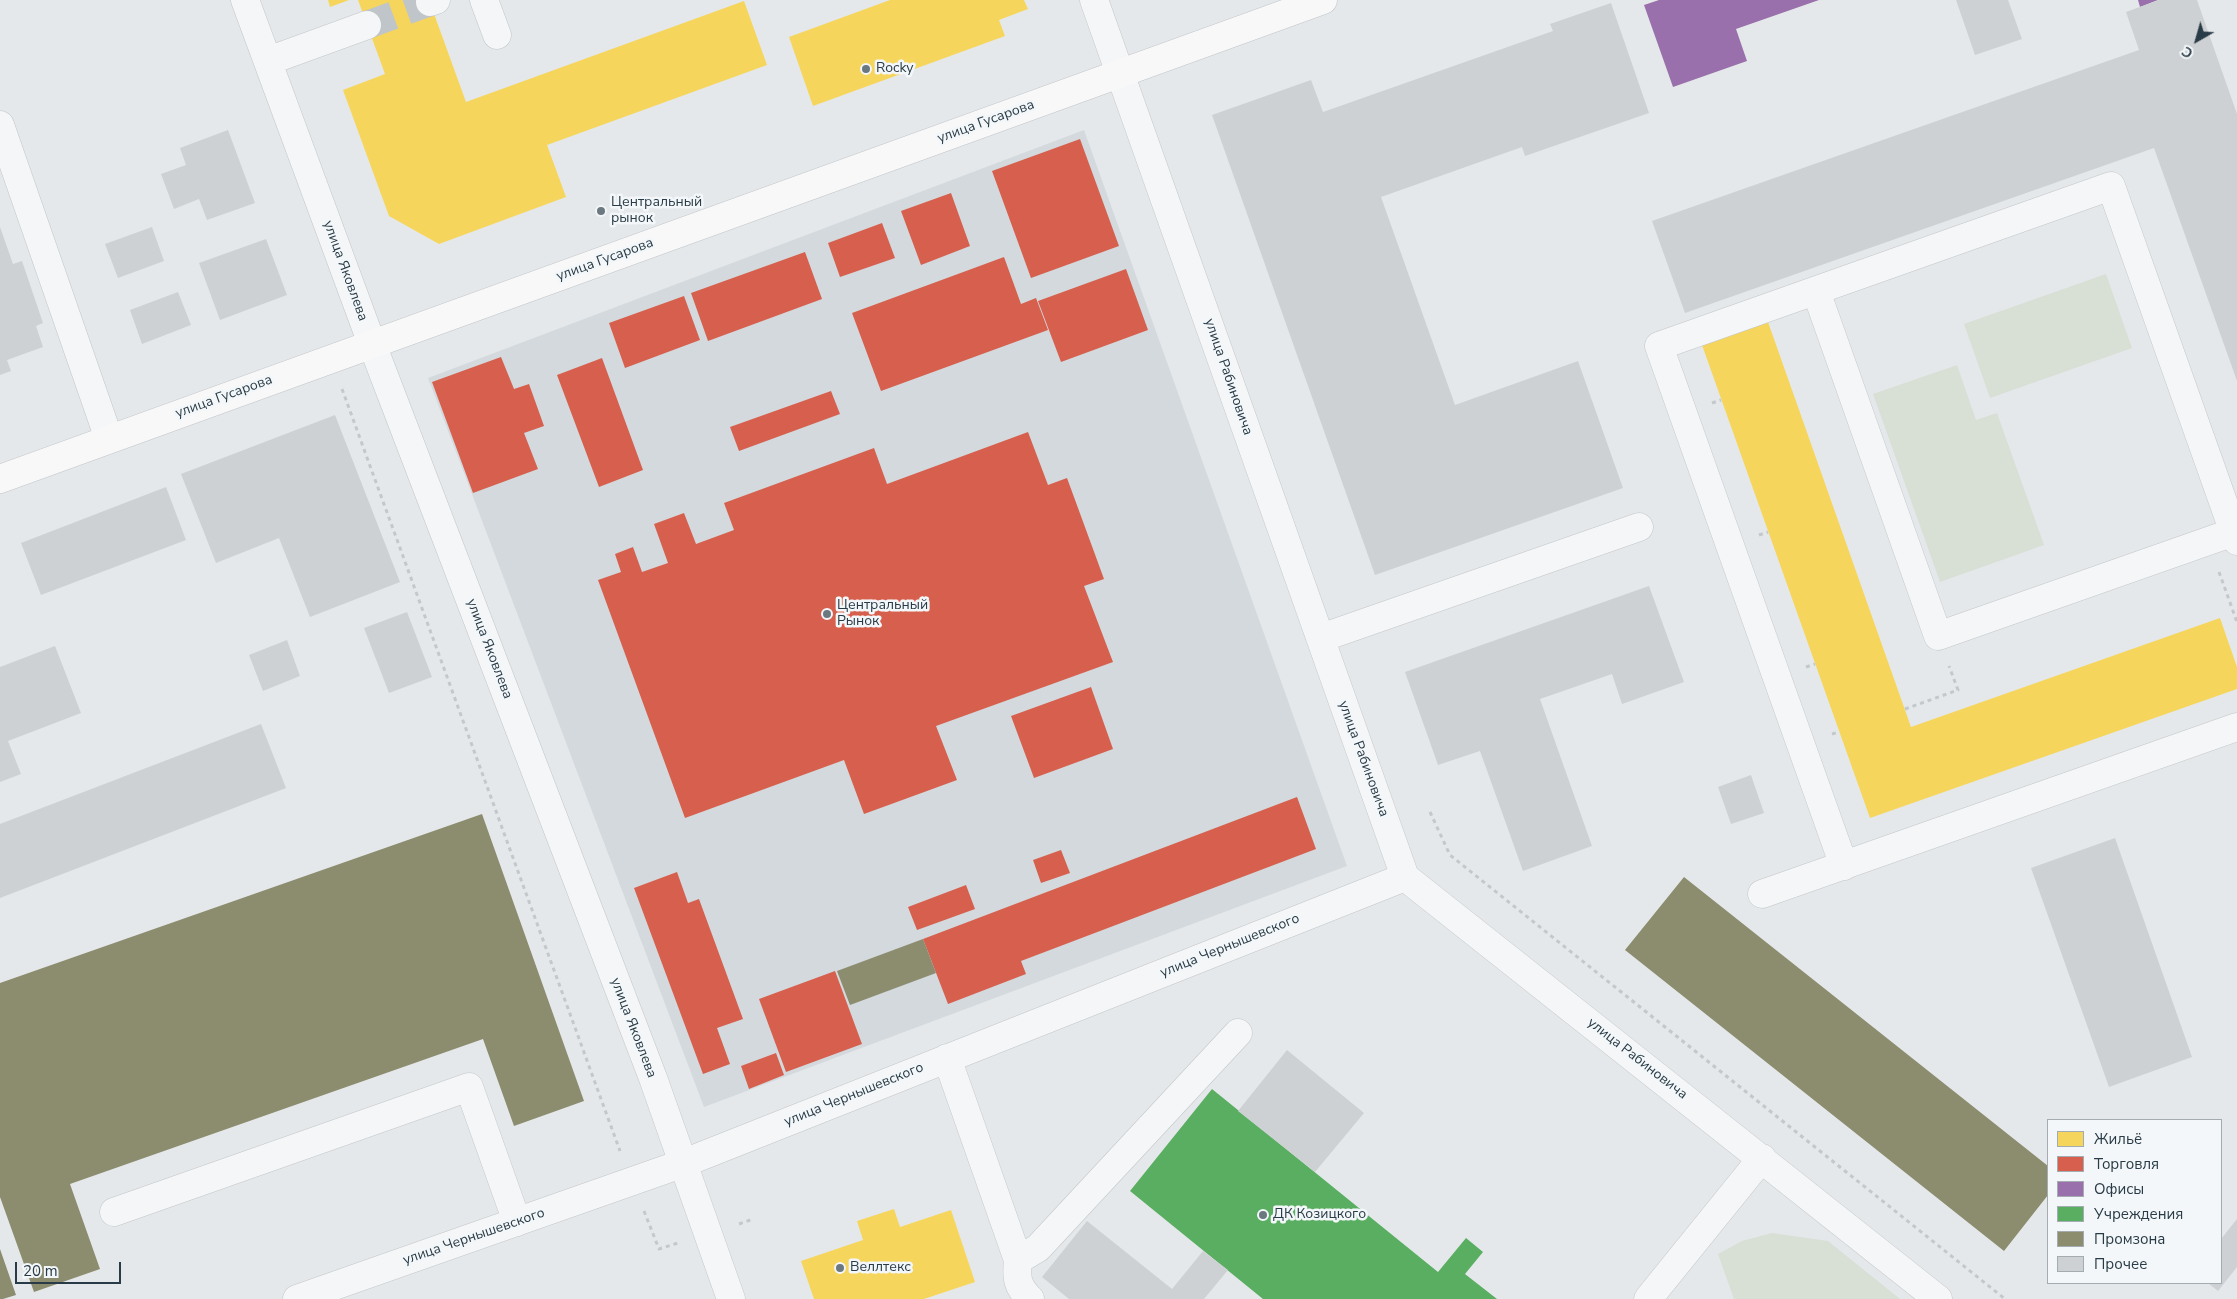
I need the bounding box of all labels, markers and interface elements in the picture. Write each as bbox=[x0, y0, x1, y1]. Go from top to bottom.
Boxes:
north arrow bbox=[2172, 15, 2222, 65]
text: С bbox=[2178, 42, 2197, 63]
place label: Rocky bbox=[876, 61, 913, 77]
marker: Rocky bbox=[860, 63, 872, 75]
street label: улица Гусарова bbox=[935, 97, 1037, 147]
place label: Центральный рынок bbox=[611, 195, 702, 228]
marker: Центральный рынок bbox=[595, 205, 607, 217]
street label: улица Яковлева bbox=[319, 218, 371, 324]
street label: улица Гусарова bbox=[554, 235, 656, 285]
street label: улица Рабиновича bbox=[1200, 316, 1256, 438]
street label: улица Гусарова bbox=[173, 372, 275, 422]
street label: улица Яковлева bbox=[462, 597, 516, 701]
place label: Центральный Рынок bbox=[837, 598, 928, 630]
marker: Центральный Рынок bbox=[821, 608, 833, 620]
street label: улица Рабиновича bbox=[1334, 699, 1392, 819]
street label: улица Чернышевского bbox=[1158, 910, 1302, 982]
street label: улица Яковлева bbox=[606, 976, 660, 1080]
street label: улица Рабиновича bbox=[1584, 1015, 1690, 1103]
street label: улица Чернышевского bbox=[782, 1059, 926, 1131]
legend bbox=[2047, 1119, 2222, 1284]
text: Жильё bbox=[2094, 1129, 2142, 1149]
text: Торговля bbox=[2094, 1154, 2159, 1174]
text: Офисы bbox=[2094, 1179, 2144, 1199]
text: Учреждения bbox=[2094, 1204, 2183, 1224]
street label: улица Чернышевского bbox=[401, 1205, 547, 1269]
place label: ДК Козицкого bbox=[1273, 1207, 1366, 1223]
marker: ДК Козицкого bbox=[1257, 1209, 1269, 1221]
text: Промзона bbox=[2094, 1229, 2165, 1249]
scale bar bbox=[18, 1252, 124, 1284]
text: Прочее bbox=[2094, 1254, 2147, 1274]
place label: Веллтекс bbox=[850, 1260, 911, 1276]
text: 20 m bbox=[23, 1261, 58, 1281]
marker: Веллтекс bbox=[834, 1262, 846, 1274]

